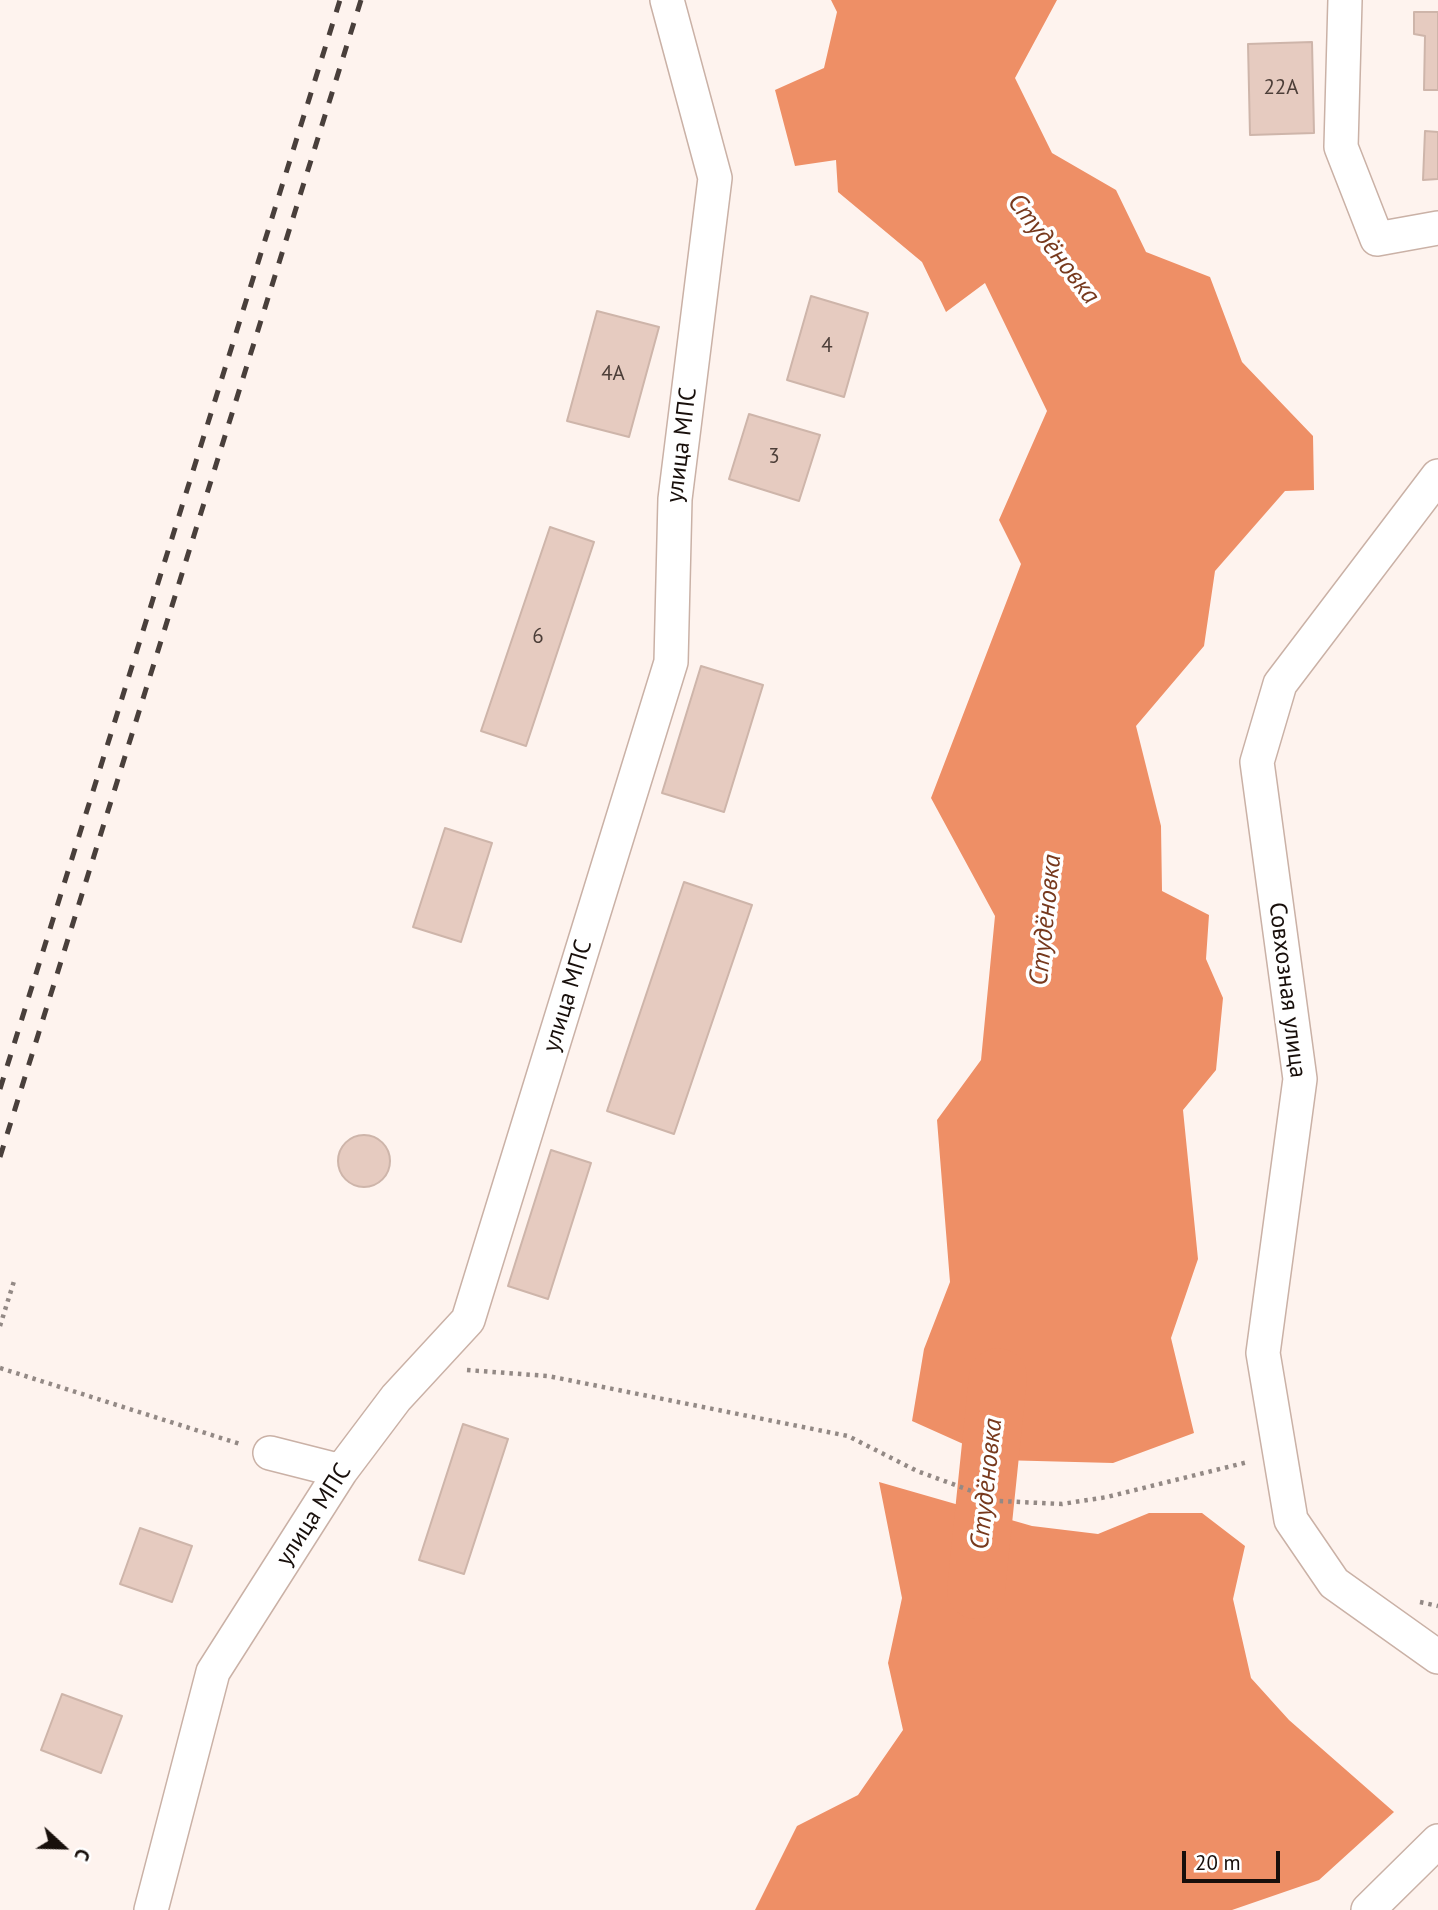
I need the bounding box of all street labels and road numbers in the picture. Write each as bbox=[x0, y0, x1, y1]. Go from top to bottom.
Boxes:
street label: улица МПС bbox=[661, 386, 703, 504]
street label: Совхозная улица bbox=[1262, 901, 1312, 1079]
street label: улица МПС bbox=[537, 936, 599, 1056]
street label: улица МПС bbox=[270, 1459, 358, 1571]

